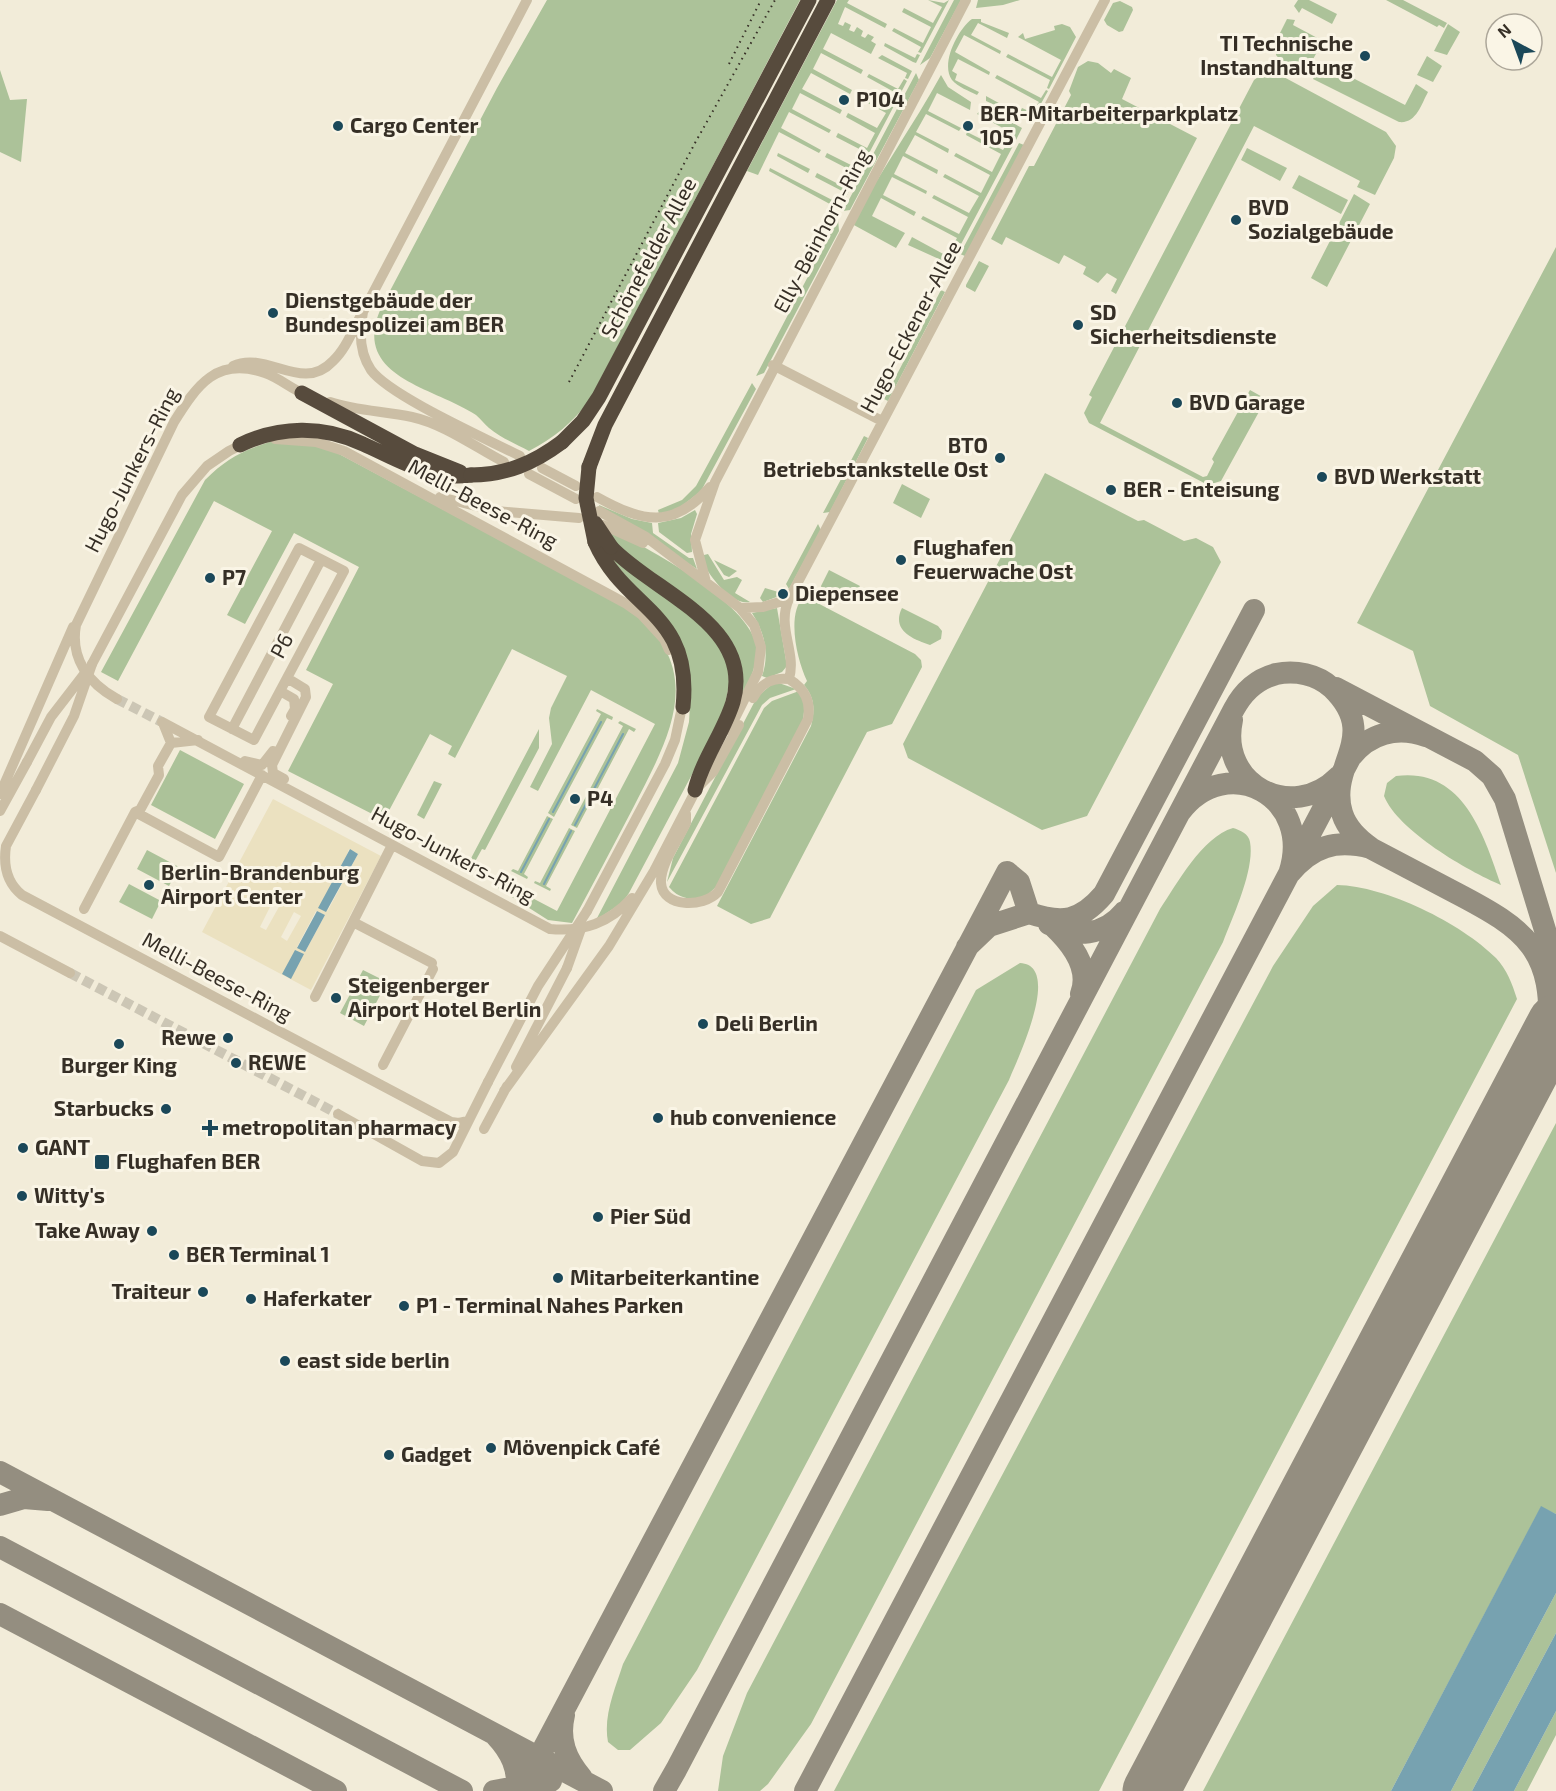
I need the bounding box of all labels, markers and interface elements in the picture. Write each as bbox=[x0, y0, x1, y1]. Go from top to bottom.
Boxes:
north arrow bbox=[1484, 12, 1544, 72]
text: N bbox=[1493, 19, 1514, 41]
place label: TI Technische Instandhaltung bbox=[1200, 30, 1353, 79]
marker: TI Technische Instandhaltung bbox=[1358, 49, 1372, 63]
place label: P104 bbox=[856, 86, 905, 111]
marker: P104 bbox=[837, 93, 851, 107]
place label: BER-Mitarbeiterparkplatz 105 bbox=[980, 100, 1238, 149]
place label: Cargo Center bbox=[350, 112, 479, 137]
marker: Cargo Center bbox=[331, 119, 345, 133]
marker: BER-Mitarbeiterparkplatz 105 bbox=[961, 119, 975, 133]
street label: Elly-Beinhorn-Ring bbox=[767, 144, 875, 317]
street label: Schönefelder Allee bbox=[595, 173, 701, 342]
place label: BVD Sozialgebäude bbox=[1248, 194, 1394, 243]
marker: BVD Sozialgebäude bbox=[1229, 213, 1243, 227]
street label: Hugo-Eckener-Allee bbox=[854, 236, 966, 417]
place label: Dienstgebäude der Bundespolizei am BER bbox=[285, 287, 504, 336]
place label: SD Sicherheitsdienste bbox=[1090, 299, 1277, 348]
marker: Dienstgebäude der Bundespolizei am BER bbox=[266, 306, 280, 320]
marker: SD Sicherheitsdienste bbox=[1071, 318, 1085, 332]
street label: Hugo-Junkers-Ring bbox=[78, 382, 183, 556]
place label: BVD Garage bbox=[1189, 389, 1305, 414]
marker: BVD Garage bbox=[1170, 396, 1184, 410]
place label: BTO Betriebstankstelle Ost bbox=[763, 432, 988, 481]
marker: BTO Betriebstankstelle Ost bbox=[993, 451, 1007, 465]
street label: Melli-Beese-Ring bbox=[405, 453, 563, 553]
place label: BVD Werkstatt bbox=[1334, 463, 1482, 488]
marker: BVD Werkstatt bbox=[1315, 470, 1329, 484]
place label: BER - Enteisung bbox=[1123, 476, 1279, 501]
marker: BER - Enteisung bbox=[1104, 483, 1118, 497]
place label: Flughafen Feuerwache Ost bbox=[913, 534, 1073, 583]
marker: Flughafen Feuerwache Ost bbox=[894, 553, 908, 567]
place label: P7 bbox=[222, 564, 246, 589]
marker: P7 bbox=[203, 571, 217, 585]
place label: Diepensee bbox=[795, 580, 899, 605]
marker: Diepensee bbox=[776, 587, 790, 601]
street label: P6 bbox=[264, 629, 297, 662]
place label: P4 bbox=[587, 785, 613, 810]
marker: P4 bbox=[568, 792, 582, 806]
street label: Hugo-Junkers-Ring bbox=[368, 800, 540, 908]
place label: Berlin-Brandenburg Airport Center bbox=[161, 859, 359, 908]
marker: Berlin-Brandenburg Airport Center bbox=[142, 878, 156, 892]
street label: Melli-Beese-Ring bbox=[139, 926, 297, 1026]
place label: Steigenberger Airport Hotel Berlin bbox=[348, 972, 541, 1021]
marker: Steigenberger Airport Hotel Berlin bbox=[329, 991, 343, 1005]
place label: Deli Berlin bbox=[715, 1010, 818, 1035]
marker: Deli Berlin bbox=[696, 1017, 710, 1031]
place label: Rewe bbox=[161, 1024, 216, 1049]
marker: Rewe bbox=[221, 1031, 235, 1045]
marker: Burger King bbox=[112, 1037, 126, 1051]
place label: REWE bbox=[248, 1049, 306, 1074]
place label: Burger King bbox=[61, 1052, 177, 1077]
marker: REWE bbox=[229, 1056, 243, 1070]
place label: Starbucks bbox=[54, 1095, 154, 1120]
marker: Starbucks bbox=[159, 1102, 173, 1116]
place label: hub convenience bbox=[670, 1104, 837, 1129]
marker: hub convenience bbox=[651, 1111, 665, 1125]
place label: metropolitan pharmacy bbox=[222, 1114, 457, 1140]
marker: metropolitan pharmacy bbox=[203, 1121, 217, 1135]
place label: GANT bbox=[35, 1134, 90, 1159]
marker: GANT bbox=[16, 1141, 30, 1155]
place label: Flughafen BER bbox=[116, 1148, 260, 1173]
marker: Flughafen BER bbox=[93, 1153, 111, 1171]
place label: Witty's bbox=[34, 1182, 105, 1208]
marker: Witty's bbox=[15, 1189, 29, 1203]
place label: Pier Süd bbox=[610, 1203, 691, 1228]
marker: Pier Süd bbox=[591, 1210, 605, 1224]
place label: Take Away bbox=[35, 1217, 140, 1243]
marker: Take Away bbox=[145, 1224, 159, 1238]
place label: BER Terminal 1 bbox=[186, 1241, 330, 1266]
marker: BER Terminal 1 bbox=[167, 1248, 181, 1262]
place label: Mitarbeiterkantine bbox=[570, 1264, 759, 1289]
marker: Mitarbeiterkantine bbox=[551, 1271, 565, 1285]
place label: Traiteur bbox=[111, 1278, 191, 1303]
marker: Traiteur bbox=[196, 1285, 210, 1299]
place label: Haferkater bbox=[263, 1285, 372, 1310]
marker: Haferkater bbox=[244, 1292, 258, 1306]
place label: P1 - Terminal Nahes Parken bbox=[416, 1292, 683, 1317]
marker: P1 - Terminal Nahes Parken bbox=[397, 1299, 411, 1313]
place label: east side berlin bbox=[297, 1347, 450, 1372]
marker: east side berlin bbox=[278, 1354, 292, 1368]
place label: Mövenpick Café bbox=[503, 1434, 661, 1459]
place label: Gadget bbox=[401, 1441, 472, 1466]
marker: Mövenpick Café bbox=[484, 1441, 498, 1455]
marker: Gadget bbox=[382, 1448, 396, 1462]

